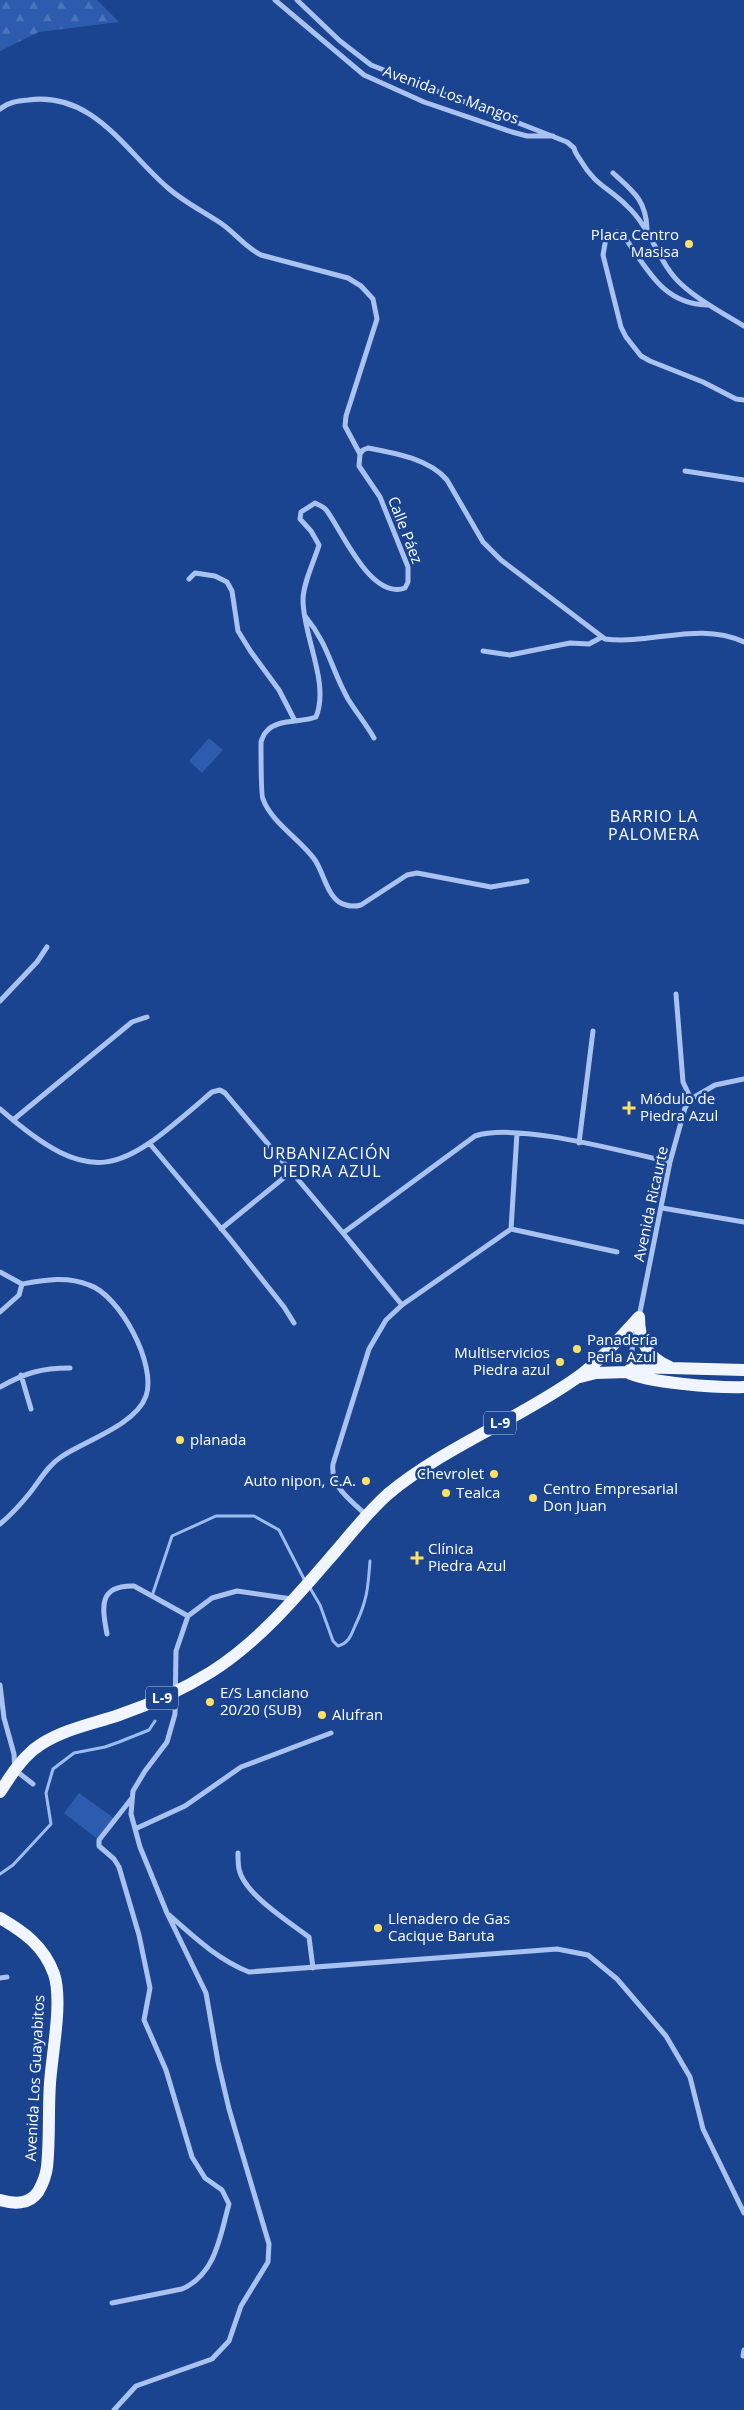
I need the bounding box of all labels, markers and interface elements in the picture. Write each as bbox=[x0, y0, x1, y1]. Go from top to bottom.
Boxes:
street label: Avenida Los Mangos bbox=[381, 60, 522, 128]
place label: Placa Centro Masisa bbox=[591, 224, 679, 261]
marker: Placa Centro Masisa bbox=[683, 238, 695, 250]
street label: Calle Páez bbox=[384, 493, 428, 566]
district label: BARRIO LA PALOMERA bbox=[608, 805, 700, 845]
place label: Módulo de Piedra Azul bbox=[640, 1088, 718, 1125]
marker: Módulo de Piedra Azul bbox=[622, 1101, 636, 1115]
district label: URBANIZACIÓN PIEDRA AZUL bbox=[263, 1142, 391, 1182]
street label: Avenida Ricaurte bbox=[628, 1144, 672, 1263]
place label: Panadería Perla Azul bbox=[587, 1329, 658, 1366]
place label: Multiservicios Piedra azul bbox=[454, 1342, 550, 1379]
marker: Panadería Perla Azul bbox=[571, 1343, 583, 1355]
marker: Multiservicios Piedra azul bbox=[554, 1356, 566, 1368]
road number: L-9 bbox=[484, 1412, 516, 1435]
place label: planada bbox=[190, 1429, 246, 1449]
marker: planada bbox=[174, 1434, 186, 1446]
place label: Chevrolet bbox=[417, 1463, 484, 1483]
marker: Chevrolet bbox=[488, 1468, 500, 1480]
place label: Auto nipon, C.A. bbox=[244, 1470, 356, 1490]
marker: Auto nipon, C.A. bbox=[360, 1475, 372, 1487]
place label: Centro Empresarial Don Juan bbox=[543, 1478, 678, 1515]
place label: Tealca bbox=[456, 1482, 500, 1502]
marker: Tealca bbox=[440, 1487, 452, 1499]
marker: Centro Empresarial Don Juan bbox=[527, 1492, 539, 1504]
place label: Clínica Piedra Azul bbox=[428, 1538, 506, 1575]
marker: Clínica Piedra Azul bbox=[410, 1551, 424, 1565]
place label: E/S Lanciano 20/20 (SUB) bbox=[220, 1682, 309, 1719]
road number: L-9 bbox=[146, 1686, 178, 1710]
marker: E/S Lanciano 20/20 (SUB) bbox=[204, 1696, 216, 1708]
place label: Alufran bbox=[332, 1704, 383, 1724]
marker: Alufran bbox=[316, 1709, 328, 1721]
place label: Llenadero de Gas Cacique Baruta bbox=[388, 1908, 510, 1945]
marker: Llenadero de Gas Cacique Baruta bbox=[372, 1922, 384, 1934]
street label: Avenida Los Guayabitos bbox=[20, 1994, 48, 2162]

